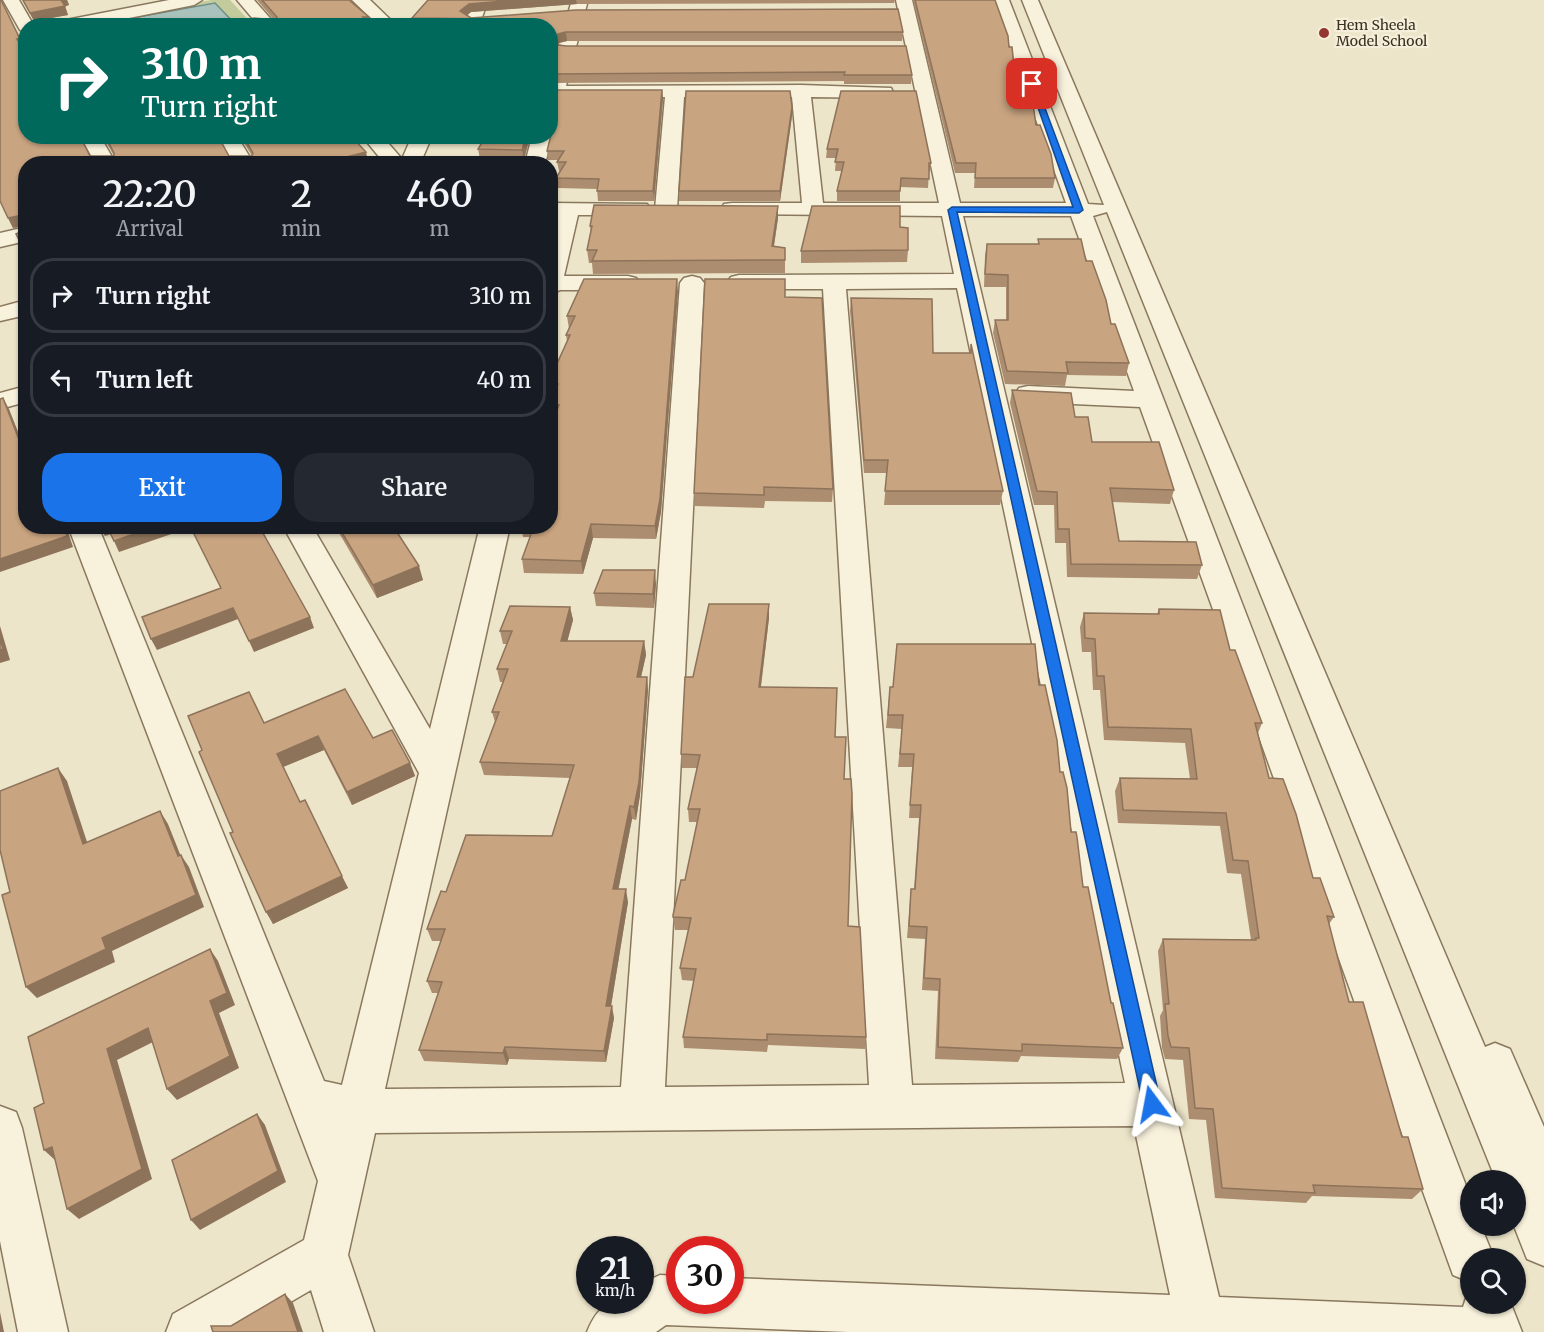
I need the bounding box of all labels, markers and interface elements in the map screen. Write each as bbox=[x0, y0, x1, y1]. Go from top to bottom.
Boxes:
place label: Hem Sheela Model School bbox=[1336, 16, 1428, 50]
marker: Hem Sheela Model School bbox=[1317, 26, 1331, 40]
text: 310 m bbox=[141, 38, 261, 90]
icon: right bbox=[42, 42, 120, 120]
pin bbox=[1006, 58, 1057, 109]
icon: arrive bbox=[1015, 67, 1048, 100]
text: Turn right bbox=[141, 90, 278, 124]
text: 22:20 bbox=[103, 172, 197, 217]
text: 2 bbox=[291, 172, 312, 217]
text: 460 bbox=[406, 172, 473, 217]
text: Arrival bbox=[116, 216, 183, 241]
text: min bbox=[282, 216, 321, 241]
text: m bbox=[430, 216, 449, 241]
icon: right bbox=[45, 279, 78, 312]
text: Turn right bbox=[96, 282, 210, 310]
text: 310 m bbox=[469, 282, 531, 310]
icon: left bbox=[45, 363, 78, 396]
text: Turn left bbox=[96, 366, 193, 394]
text: 40 m bbox=[476, 366, 531, 394]
button: Exit bbox=[42, 453, 282, 522]
button: Share bbox=[294, 453, 534, 522]
position arrow bbox=[1120, 1072, 1184, 1136]
map controls bbox=[1460, 1170, 1526, 1314]
button: sound bbox=[1460, 1170, 1526, 1236]
speed limit sign: 30 bbox=[666, 1236, 744, 1314]
button: search bbox=[1460, 1248, 1526, 1314]
text: 21 bbox=[600, 1249, 630, 1287]
text: km/h bbox=[595, 1281, 635, 1300]

